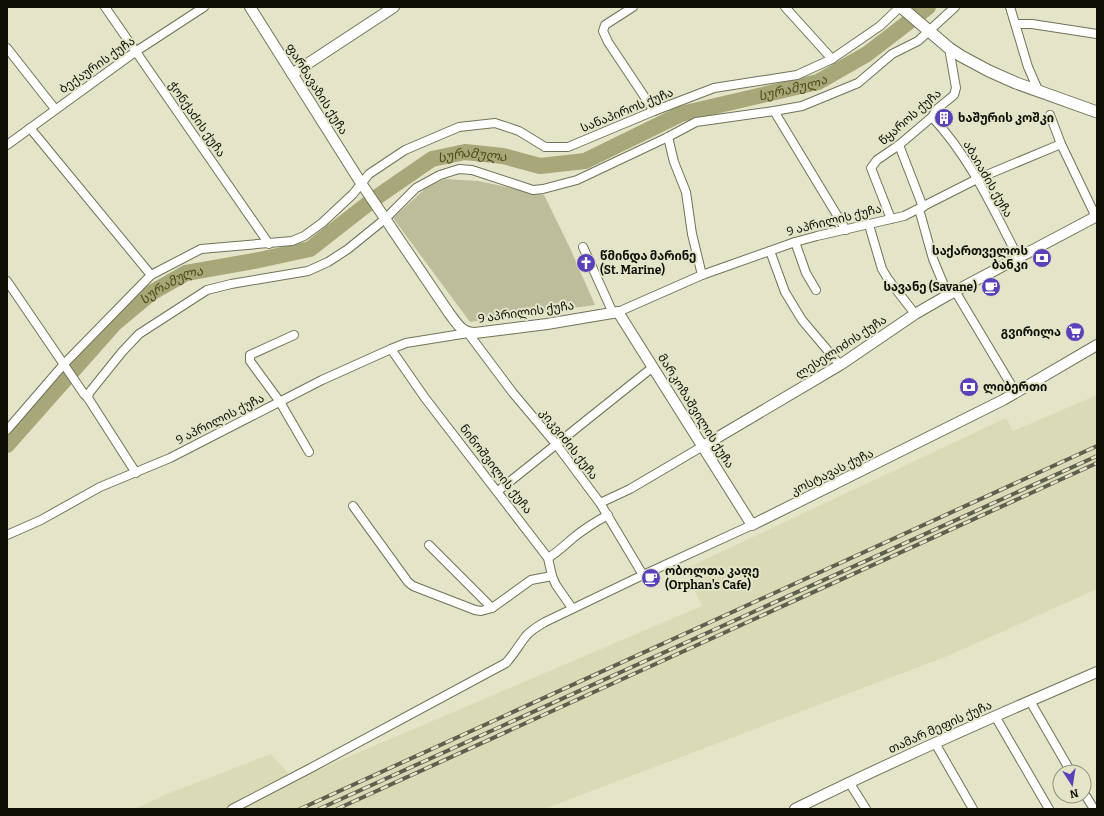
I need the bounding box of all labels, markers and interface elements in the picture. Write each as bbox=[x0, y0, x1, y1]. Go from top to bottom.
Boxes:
street label: ბექაურის ქუჩა bbox=[57, 34, 137, 96]
street label: ფარნავაზის ქუჩა bbox=[283, 41, 351, 137]
water label: სურამულა bbox=[757, 71, 830, 104]
street label: ჭონქაძის ქუჩა bbox=[166, 79, 228, 159]
street label: სანაპიროს ქუჩა bbox=[579, 85, 675, 135]
street label: წყაროს ქუჩა bbox=[876, 86, 944, 148]
building icon: ხაშურის კოშკი bbox=[933, 107, 955, 129]
place label: ხაშურის კოშკი bbox=[958, 111, 1054, 125]
street label: აბაიაძის ქუჩა bbox=[960, 138, 1016, 220]
water label: სურამულა bbox=[436, 145, 510, 166]
street label: 9 აპრილის ქუჩა bbox=[785, 201, 883, 240]
place label: საქართველოს ბანკი bbox=[932, 244, 1028, 272]
bank icon: საქართველოს ბანკი bbox=[1031, 247, 1053, 269]
place label: წმინდა მარინე (St. Marine) bbox=[600, 249, 696, 277]
church icon: წმინდა მარინე (St. Marine) bbox=[575, 252, 597, 274]
water label: სურამულა bbox=[137, 263, 205, 307]
cafe icon: სავანე (Savane) bbox=[980, 276, 1002, 298]
place label: სავანე (Savane) bbox=[884, 279, 977, 294]
street label: 9 აპრილის ქუჩა bbox=[477, 298, 575, 327]
street label: ლესელიძის ქუჩა bbox=[793, 312, 890, 383]
supermarket icon: გვირილა bbox=[1064, 321, 1086, 343]
place label: გვირილა bbox=[1001, 325, 1061, 340]
street label: მარკოზაშვილის ქუჩა bbox=[654, 351, 737, 471]
bank icon: ლიბერთი bbox=[958, 376, 980, 398]
place label: ლიბერთი bbox=[983, 380, 1047, 395]
street label: 9 აპრილის ქუჩა bbox=[174, 391, 267, 448]
street label: კიკვიძის ქუჩა bbox=[537, 406, 601, 482]
street label: ნინოშვილის ქუჩა bbox=[456, 422, 535, 517]
street label: კოსტავას ქუჩა bbox=[788, 446, 876, 498]
place label: ობოლთა კაფე (Orphan's Cafe) bbox=[665, 564, 759, 592]
cafe icon: ობოლთა კაფე (Orphan's Cafe) bbox=[640, 567, 662, 589]
street label: თამარ მეფის ქუჩა bbox=[886, 698, 994, 756]
north arrow bbox=[1052, 764, 1092, 804]
text: N bbox=[1068, 786, 1079, 801]

